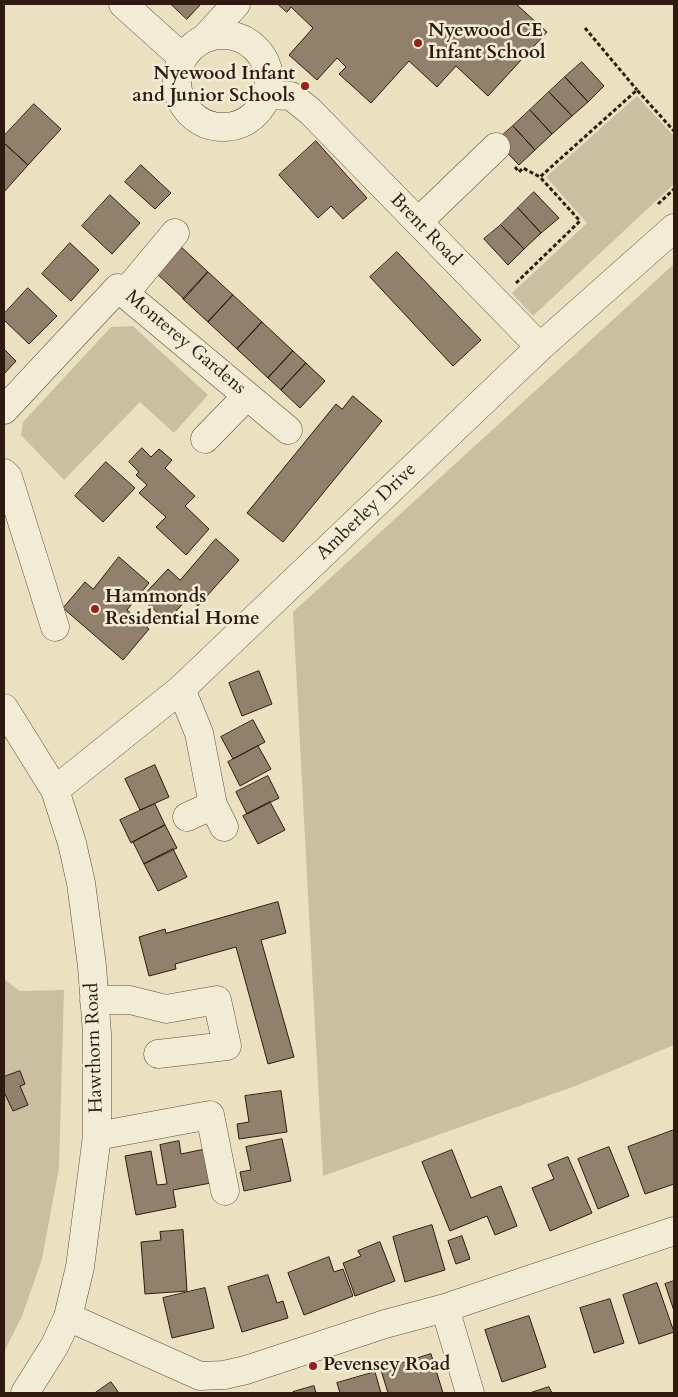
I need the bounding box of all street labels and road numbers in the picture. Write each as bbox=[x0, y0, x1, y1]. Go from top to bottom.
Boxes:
street label: Brent Road bbox=[385, 189, 465, 271]
street label: Monterey Gardens bbox=[120, 286, 250, 400]
street label: Amberley Drive bbox=[312, 459, 422, 565]
street label: Hawthorn Road bbox=[81, 982, 109, 1114]

